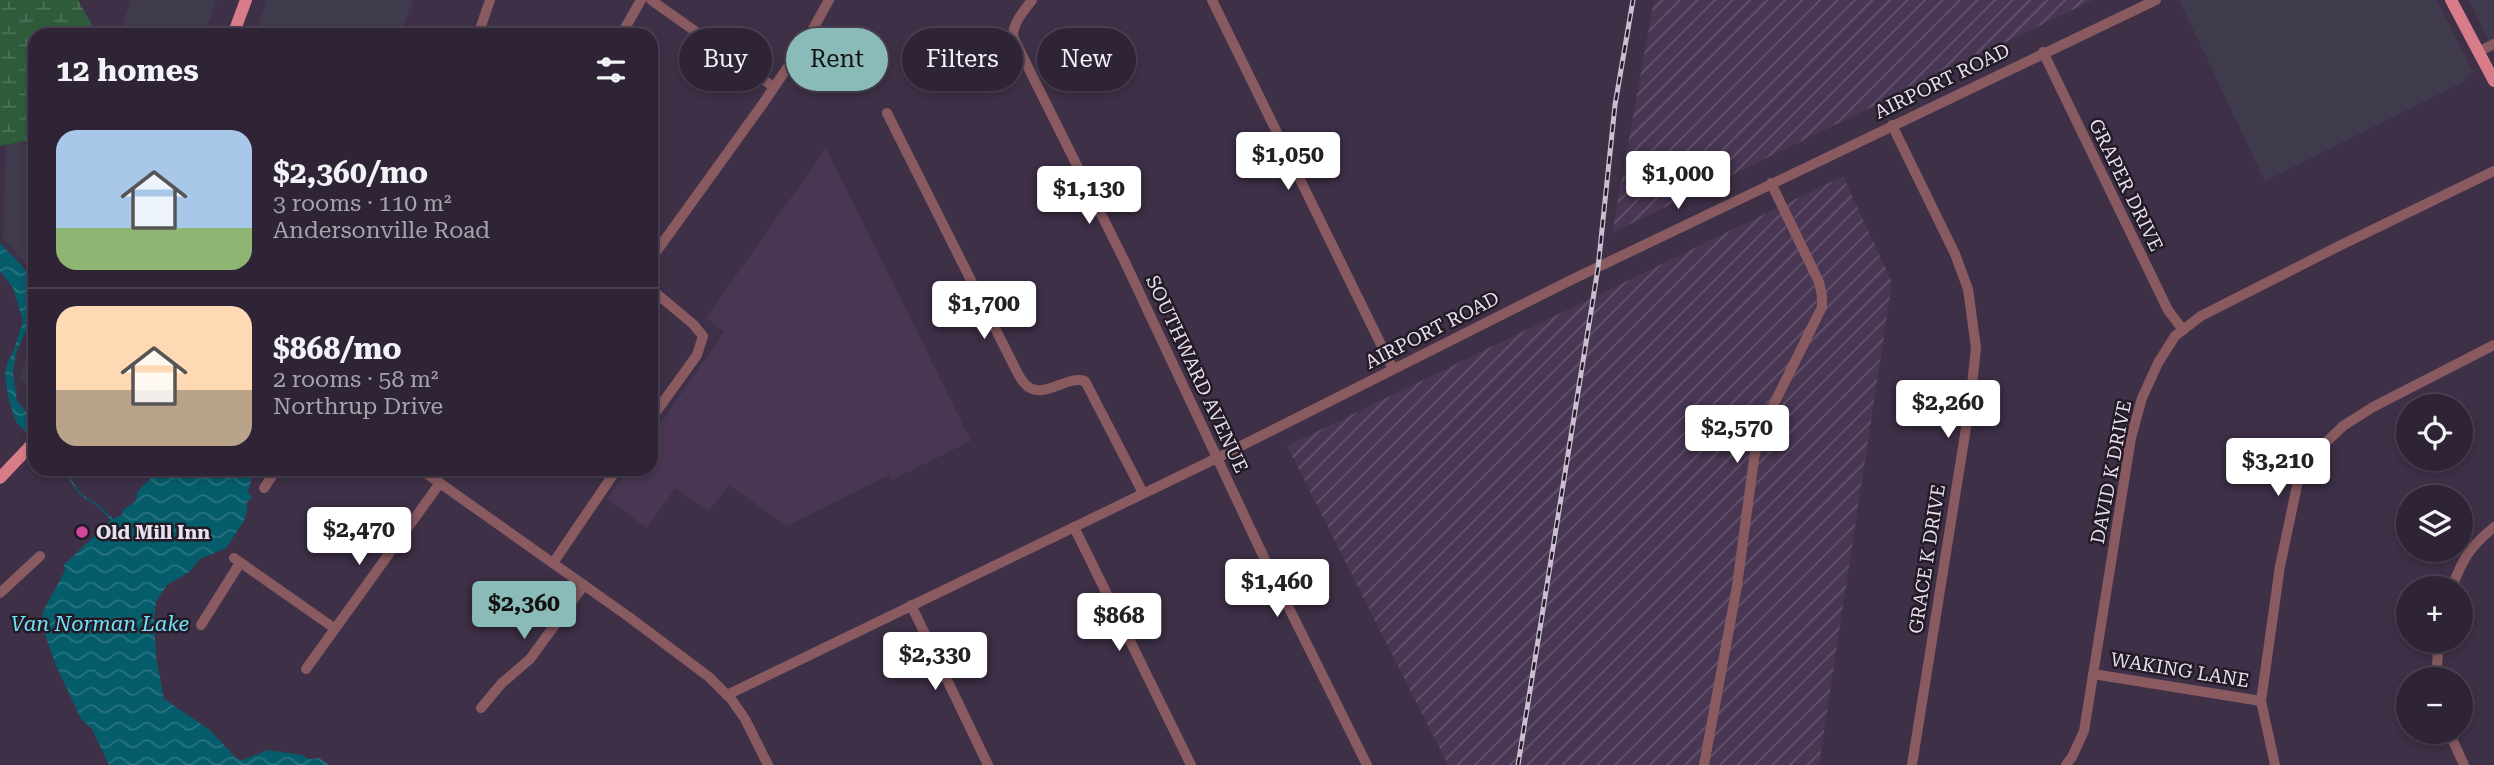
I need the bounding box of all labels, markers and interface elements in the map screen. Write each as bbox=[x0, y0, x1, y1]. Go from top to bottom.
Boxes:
chip: Buy bbox=[679, 28, 772, 91]
chip: Rent bbox=[786, 28, 888, 91]
chip: Filters bbox=[902, 28, 1023, 91]
chip: New bbox=[1037, 28, 1136, 91]
street label: AIRPORT ROAD bbox=[1871, 38, 2013, 124]
icon: filters bbox=[592, 51, 630, 89]
text: 12 homes bbox=[56, 53, 199, 88]
street label: GRAPER DRIVE bbox=[2084, 115, 2168, 255]
pin: $1,050 bbox=[1231, 132, 1345, 192]
text: $1,050 bbox=[1252, 141, 1324, 168]
pin: $1,000 bbox=[1621, 152, 1735, 211]
text: $2,360/mo bbox=[273, 155, 428, 190]
icon: home bbox=[112, 158, 196, 242]
text: $1,000 bbox=[1642, 160, 1714, 187]
pin: $1,130 bbox=[1032, 166, 1146, 226]
text: $1,130 bbox=[1053, 175, 1125, 202]
text: 3 rooms · 110 m² bbox=[273, 190, 451, 217]
text: Andersonville Road bbox=[273, 217, 490, 244]
street label: SOUTHWARD AVENUE bbox=[1141, 272, 1253, 476]
pin: $1,700 bbox=[927, 282, 1041, 341]
street label: AIRPORT ROAD bbox=[1361, 286, 1503, 374]
text: $1,700 bbox=[948, 290, 1020, 317]
text: $868/mo bbox=[273, 331, 402, 366]
icon: home bbox=[112, 334, 196, 418]
text: 2 rooms · 58 m² bbox=[273, 366, 439, 393]
pin: $2,260 bbox=[1891, 380, 2005, 440]
text: $2,260 bbox=[1912, 389, 1984, 416]
text: Northrup Drive bbox=[273, 393, 443, 420]
map controls bbox=[2396, 394, 2473, 744]
button: locate bbox=[2396, 394, 2473, 471]
street label: DAVID K DRIVE bbox=[2086, 398, 2136, 546]
pin: $2,570 bbox=[1680, 406, 1794, 465]
text: $2,570 bbox=[1701, 414, 1773, 441]
pin: $3,210 bbox=[2221, 438, 2335, 498]
text: $3,210 bbox=[2242, 447, 2314, 474]
street label: GRACE K DRIVE bbox=[1904, 483, 1950, 635]
button: layers bbox=[2396, 485, 2473, 562]
pin: $2,470 bbox=[302, 508, 416, 567]
text: $2,470 bbox=[323, 516, 395, 543]
place label: Old Mill Inn bbox=[96, 521, 210, 544]
marker: Old Mill Inn bbox=[74, 524, 90, 540]
pin: $1,460 bbox=[1220, 560, 1334, 619]
text: $1,460 bbox=[1241, 568, 1313, 595]
button: + bbox=[2396, 576, 2473, 653]
pin: $2,360 bbox=[467, 582, 581, 641]
text: $2,360 bbox=[488, 590, 560, 617]
pin: $868 bbox=[1078, 594, 1160, 653]
text: $868 bbox=[1093, 602, 1145, 629]
water label: Van Norman Lake bbox=[11, 612, 189, 636]
pin: $2,330 bbox=[878, 632, 992, 692]
text: $2,330 bbox=[899, 641, 971, 668]
street label: WAKING LANE bbox=[2109, 648, 2251, 692]
button: − bbox=[2396, 667, 2473, 744]

